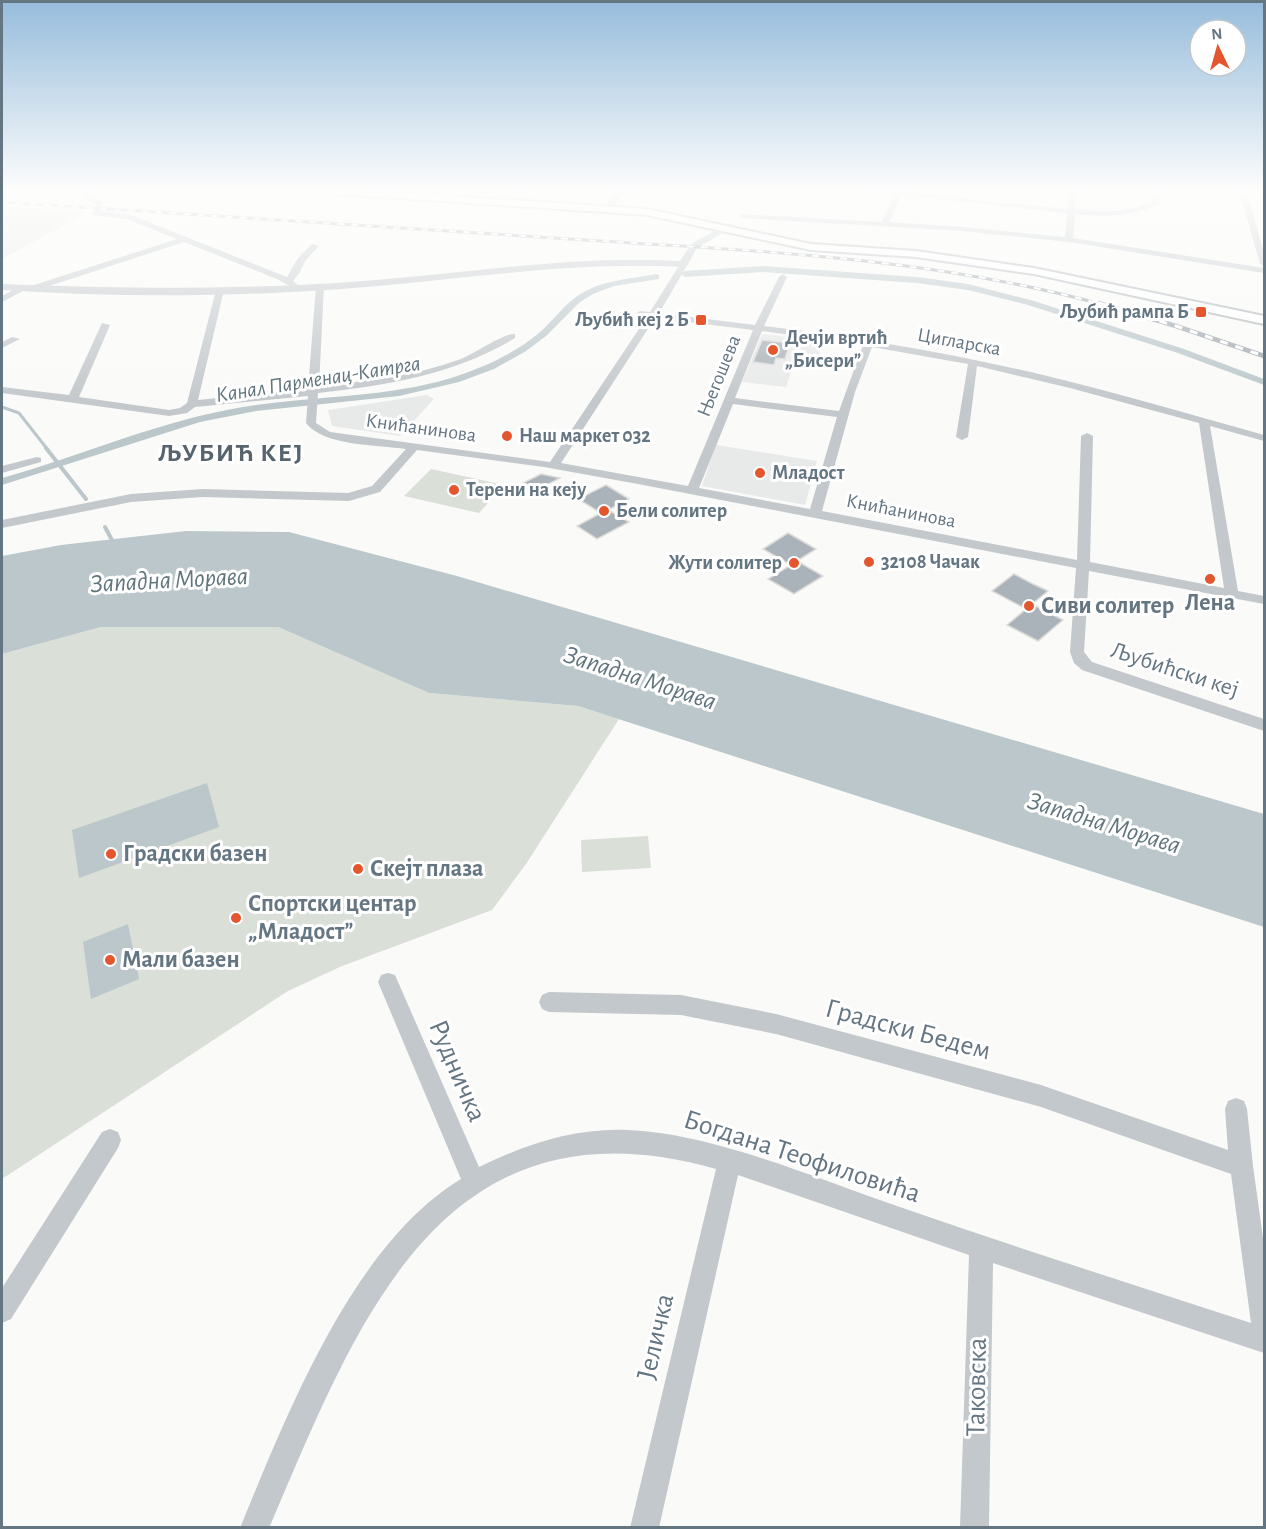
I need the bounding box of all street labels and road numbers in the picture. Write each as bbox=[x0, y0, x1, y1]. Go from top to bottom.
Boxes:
street label: Цигларска bbox=[916, 325, 1002, 359]
street label: Његошева bbox=[694, 332, 744, 420]
street label: Книћанинова bbox=[364, 410, 478, 446]
street label: Книћанинова bbox=[844, 491, 958, 531]
street label: Љубићски кеј bbox=[1108, 638, 1242, 702]
street label: Градски Бедем bbox=[822, 994, 994, 1066]
street label: Рудничка bbox=[423, 1016, 491, 1126]
street label: Богдана Теофиловића bbox=[680, 1106, 924, 1209]
street label: Јеличка bbox=[632, 1291, 680, 1383]
street label: Таковска bbox=[962, 1337, 992, 1437]

